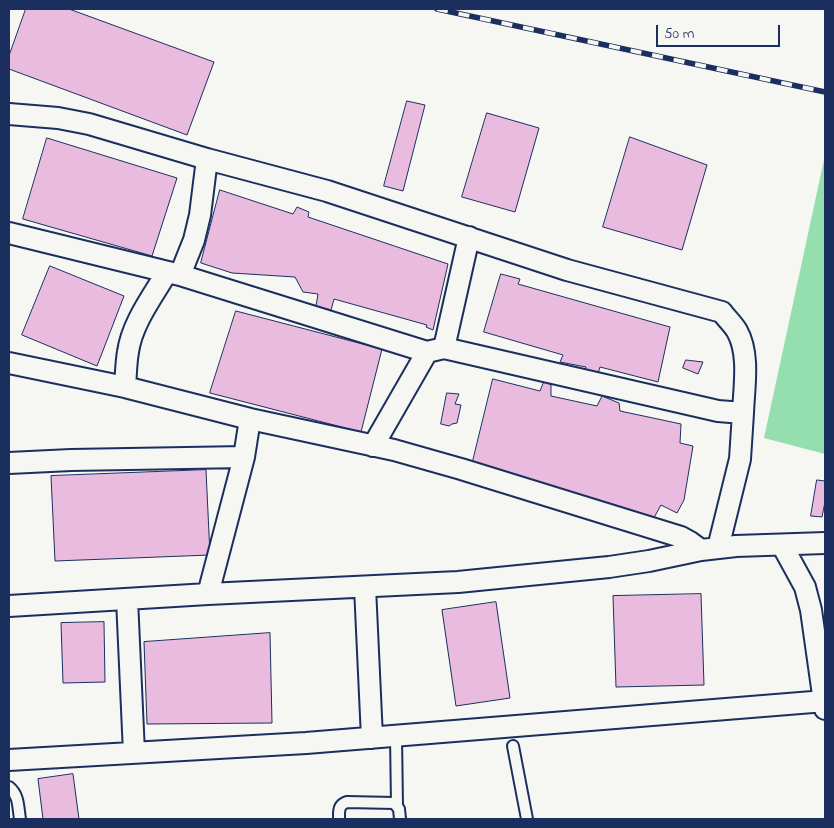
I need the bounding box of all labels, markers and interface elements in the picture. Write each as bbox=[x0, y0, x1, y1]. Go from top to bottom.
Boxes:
scale bar bbox=[659, 15, 783, 47]
text: 50 m bbox=[664, 23, 694, 45]

